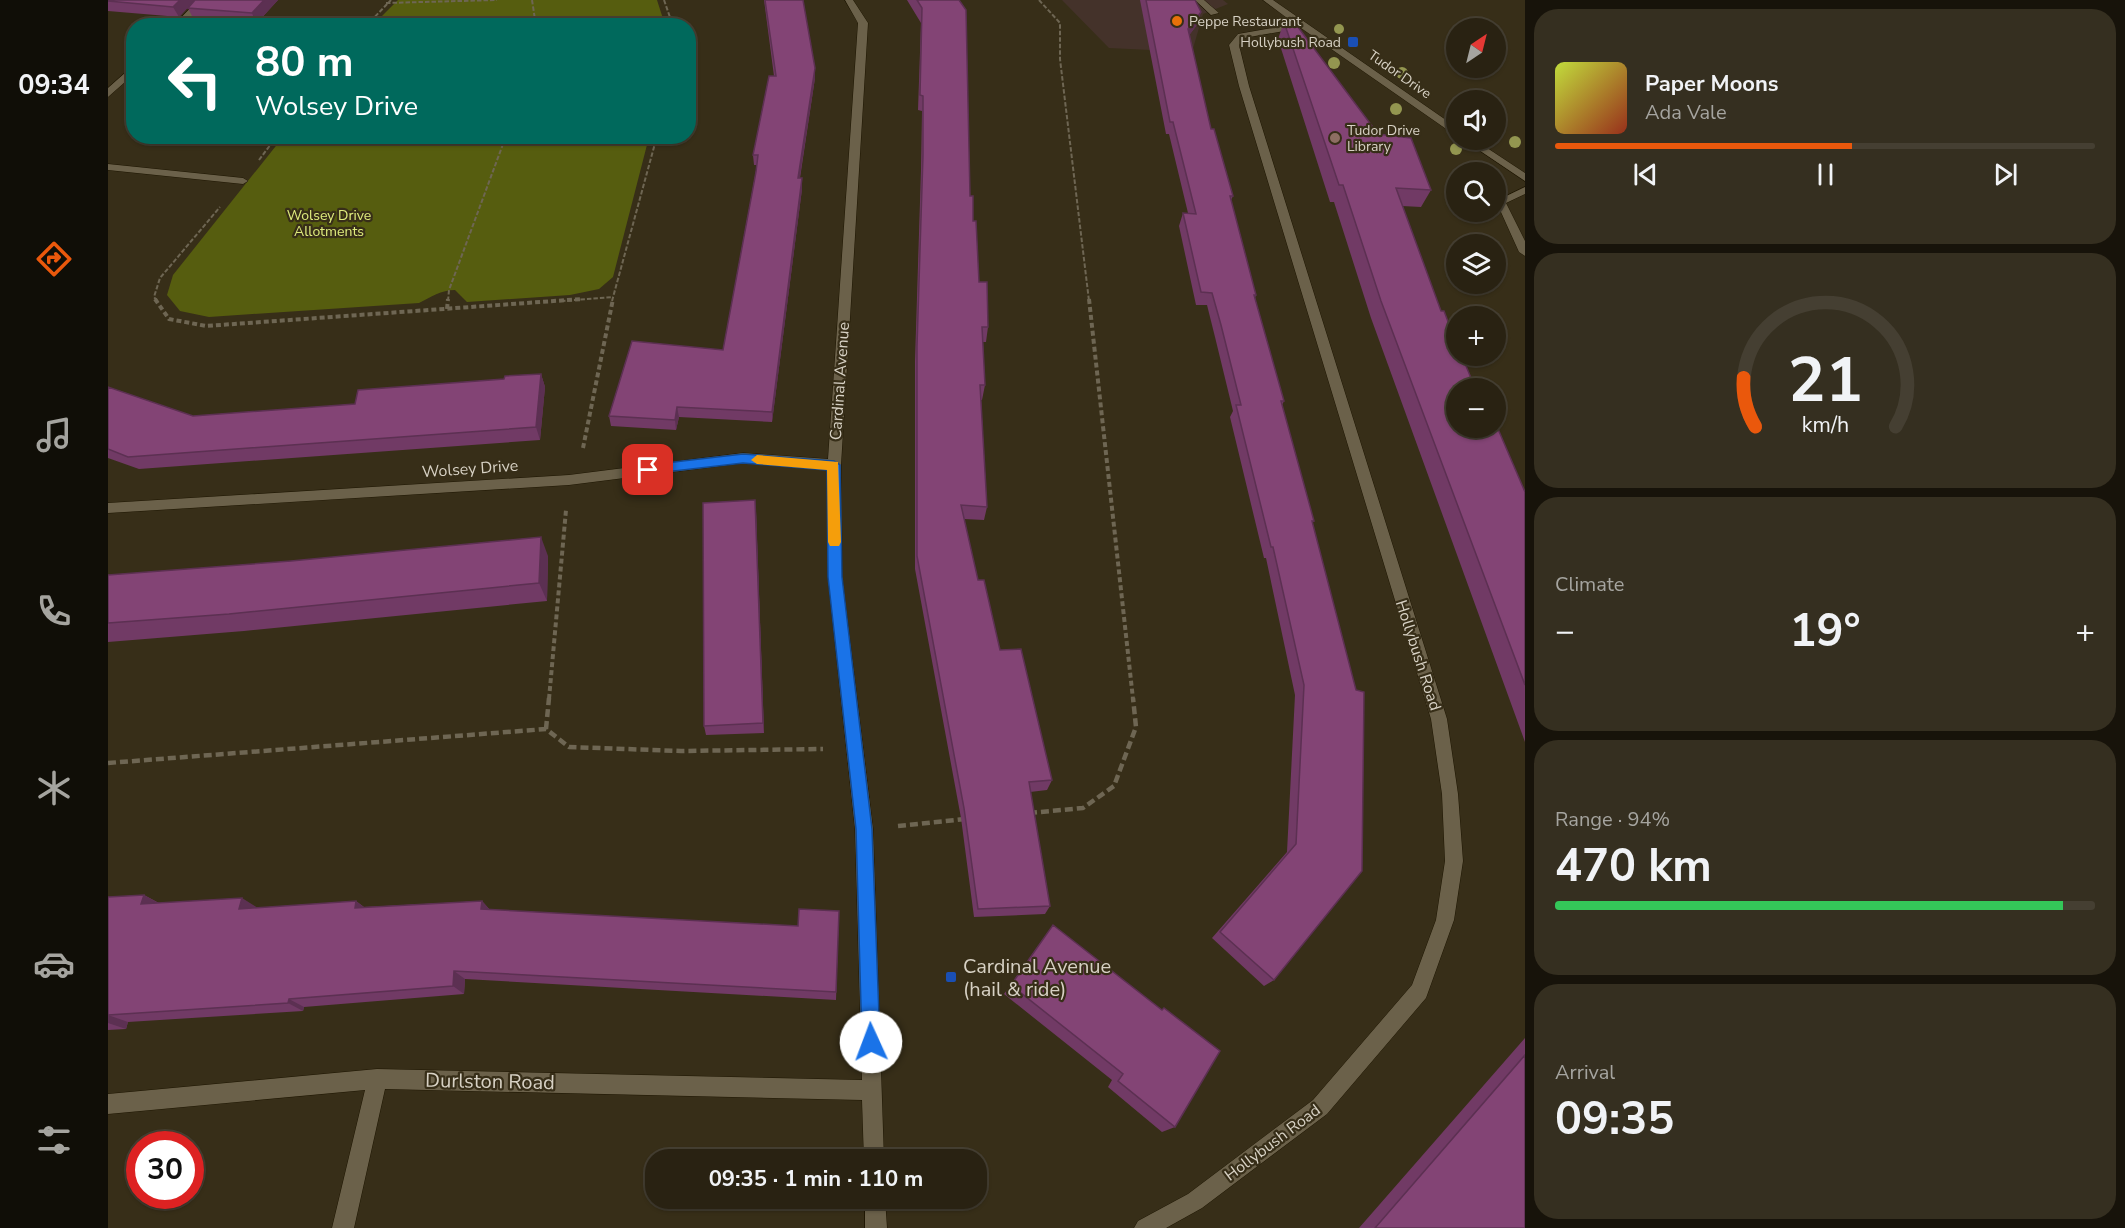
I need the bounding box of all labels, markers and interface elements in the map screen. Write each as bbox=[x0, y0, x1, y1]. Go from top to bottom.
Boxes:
place label: Peppe Restaurant bbox=[1189, 12, 1301, 31]
marker: Peppe Restaurant bbox=[1170, 14, 1184, 28]
north arrow bbox=[1446, 18, 1506, 78]
map controls bbox=[1446, 18, 1506, 438]
place label: Hollybush Road bbox=[1240, 33, 1341, 52]
text: 80 m bbox=[255, 34, 354, 91]
marker: Hollybush Road bbox=[1346, 35, 1360, 49]
icon: left bbox=[156, 42, 234, 120]
street label: Tudor Drive bbox=[1364, 46, 1435, 103]
text: 09:34 bbox=[18, 67, 90, 104]
text: Paper Moons bbox=[1645, 69, 1779, 99]
text: Wolsey Drive bbox=[255, 88, 418, 125]
button: sound bbox=[1446, 90, 1506, 150]
text: Ada Vale bbox=[1645, 99, 1727, 126]
place label: Tudor Drive Library bbox=[1347, 121, 1420, 156]
marker: Tudor Drive Library bbox=[1328, 131, 1342, 145]
icon: previous bbox=[1629, 158, 1662, 191]
icon: pause bbox=[1809, 158, 1842, 191]
icon: next bbox=[1989, 158, 2022, 191]
button: search bbox=[1446, 162, 1506, 222]
park label: Wolsey Drive Allotments bbox=[287, 206, 371, 241]
button: layers bbox=[1446, 234, 1506, 294]
icon: directions bbox=[33, 238, 75, 280]
button: + bbox=[1446, 306, 1506, 366]
street label: Cardinal Avenue bbox=[825, 321, 855, 441]
text: 21 bbox=[1788, 338, 1862, 423]
button: − bbox=[1446, 378, 1506, 438]
text: km/h bbox=[1801, 411, 1849, 441]
icon: music bbox=[33, 414, 75, 456]
pin bbox=[622, 444, 673, 495]
icon: arrive bbox=[631, 453, 664, 486]
street label: Wolsey Drive bbox=[421, 455, 519, 483]
text: Climate bbox=[1555, 571, 1624, 598]
icon: phone bbox=[33, 590, 75, 632]
street label: Hollybush Road bbox=[1390, 597, 1446, 713]
text: 19° bbox=[1789, 601, 1861, 662]
text: − bbox=[1555, 609, 1575, 654]
text: + bbox=[2075, 609, 2095, 654]
icon: climate bbox=[33, 767, 75, 809]
text: Range · 94% bbox=[1555, 806, 1670, 833]
text: 470 km bbox=[1555, 836, 1712, 897]
icon: car bbox=[33, 943, 75, 985]
place label: Cardinal Avenue (hail & ride) bbox=[963, 953, 1111, 1003]
marker: Cardinal Avenue (hail & ride) bbox=[944, 970, 958, 984]
position arrow bbox=[839, 1010, 903, 1074]
text: Arrival bbox=[1555, 1059, 1615, 1086]
street label: Durlston Road bbox=[425, 1067, 555, 1096]
text: 09:35 bbox=[1555, 1089, 1674, 1150]
street label: Hollybush Road bbox=[1220, 1099, 1325, 1186]
icon: filters bbox=[33, 1119, 75, 1161]
speed limit sign: 30 bbox=[126, 1131, 204, 1209]
text: 09:35 · 1 min · 110 m bbox=[709, 1164, 923, 1194]

